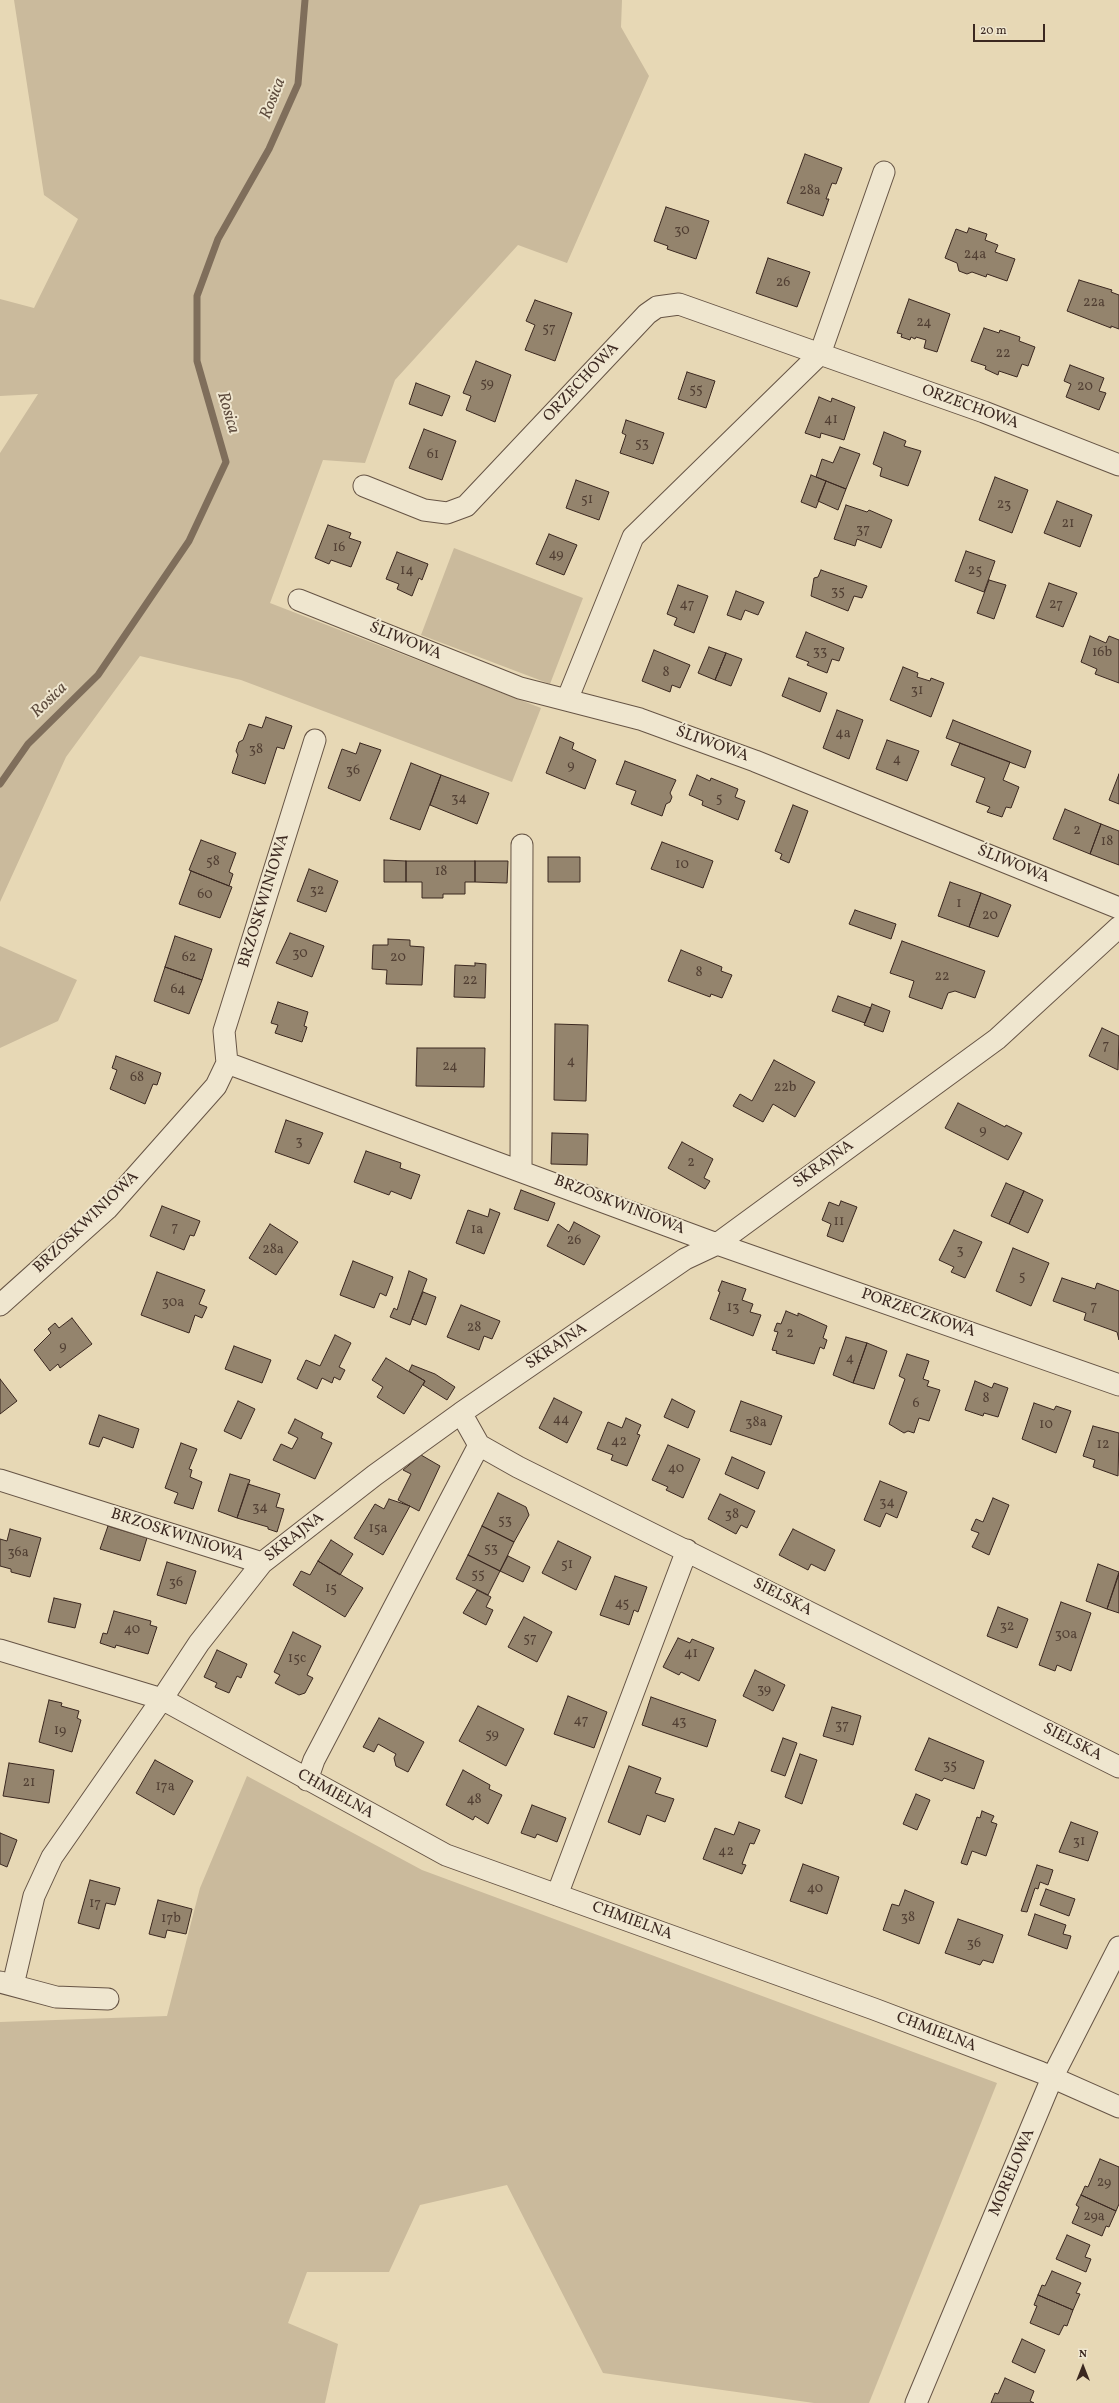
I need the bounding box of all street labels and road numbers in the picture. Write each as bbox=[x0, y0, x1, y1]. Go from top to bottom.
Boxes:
street label: ORZECHOWA bbox=[540, 339, 624, 427]
street label: ORZECHOWA bbox=[919, 382, 1021, 434]
street label: ŚLIWOWA bbox=[366, 619, 444, 665]
street label: ŚLIWOWA bbox=[673, 723, 751, 767]
street label: BRZOSKWINIOWA bbox=[236, 832, 294, 970]
street label: ŚLIWOWA bbox=[974, 842, 1052, 888]
street label: SKRAJNA bbox=[790, 1137, 858, 1193]
street label: BRZOSKWINIOWA bbox=[30, 1168, 144, 1278]
street label: BRZOSKWINIOWA bbox=[551, 1172, 687, 1240]
street label: PORZECZKOWA bbox=[858, 1285, 978, 1343]
street label: SKRAJNA bbox=[523, 1319, 591, 1375]
street label: BRZOSKWINIOWA bbox=[108, 1505, 246, 1567]
street label: SKRAJNA bbox=[262, 1509, 328, 1567]
street label: SIELSKA bbox=[749, 1575, 815, 1621]
street label: SIELSKA bbox=[1039, 1720, 1105, 1766]
street label: CHMIELNA bbox=[293, 1766, 377, 1824]
street label: CHMIELNA bbox=[589, 1899, 675, 1945]
street label: CHMIELNA bbox=[893, 2009, 979, 2057]
street label: MORELOWA bbox=[986, 2126, 1040, 2220]

